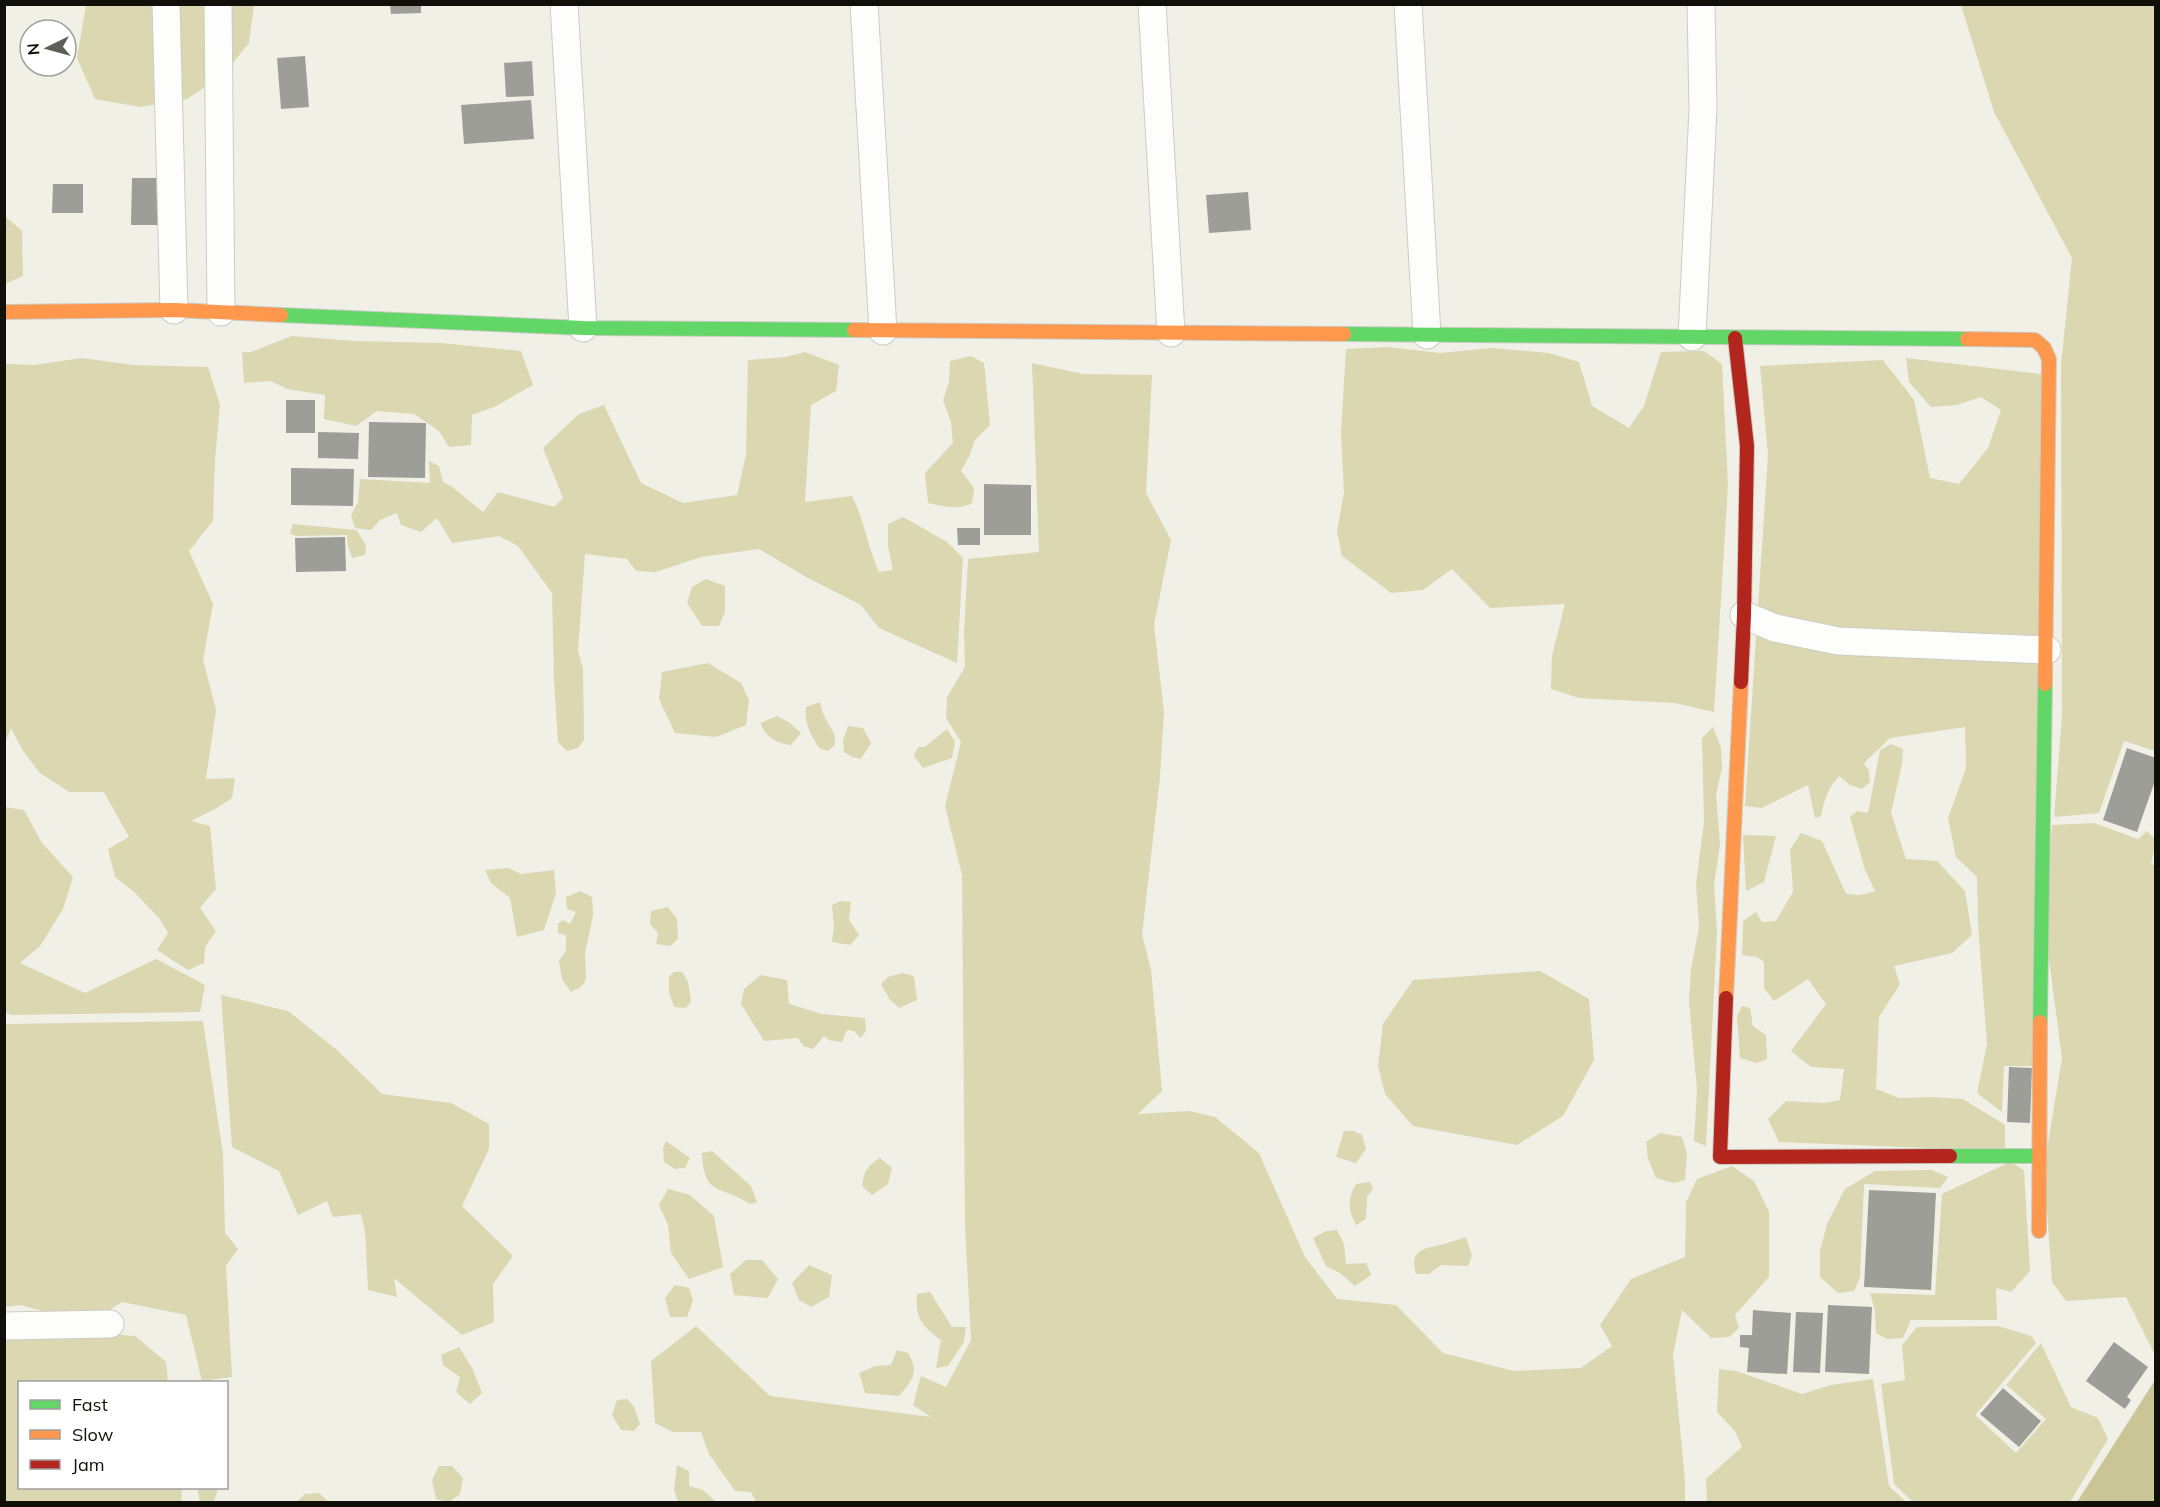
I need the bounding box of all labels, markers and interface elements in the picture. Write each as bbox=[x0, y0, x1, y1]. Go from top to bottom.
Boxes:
north arrow bbox=[18, 18, 78, 78]
text: N bbox=[23, 42, 44, 56]
legend bbox=[18, 1381, 228, 1489]
text: Fast bbox=[72, 1393, 108, 1416]
text: Slow bbox=[72, 1423, 114, 1446]
text: Jam bbox=[72, 1453, 105, 1476]

